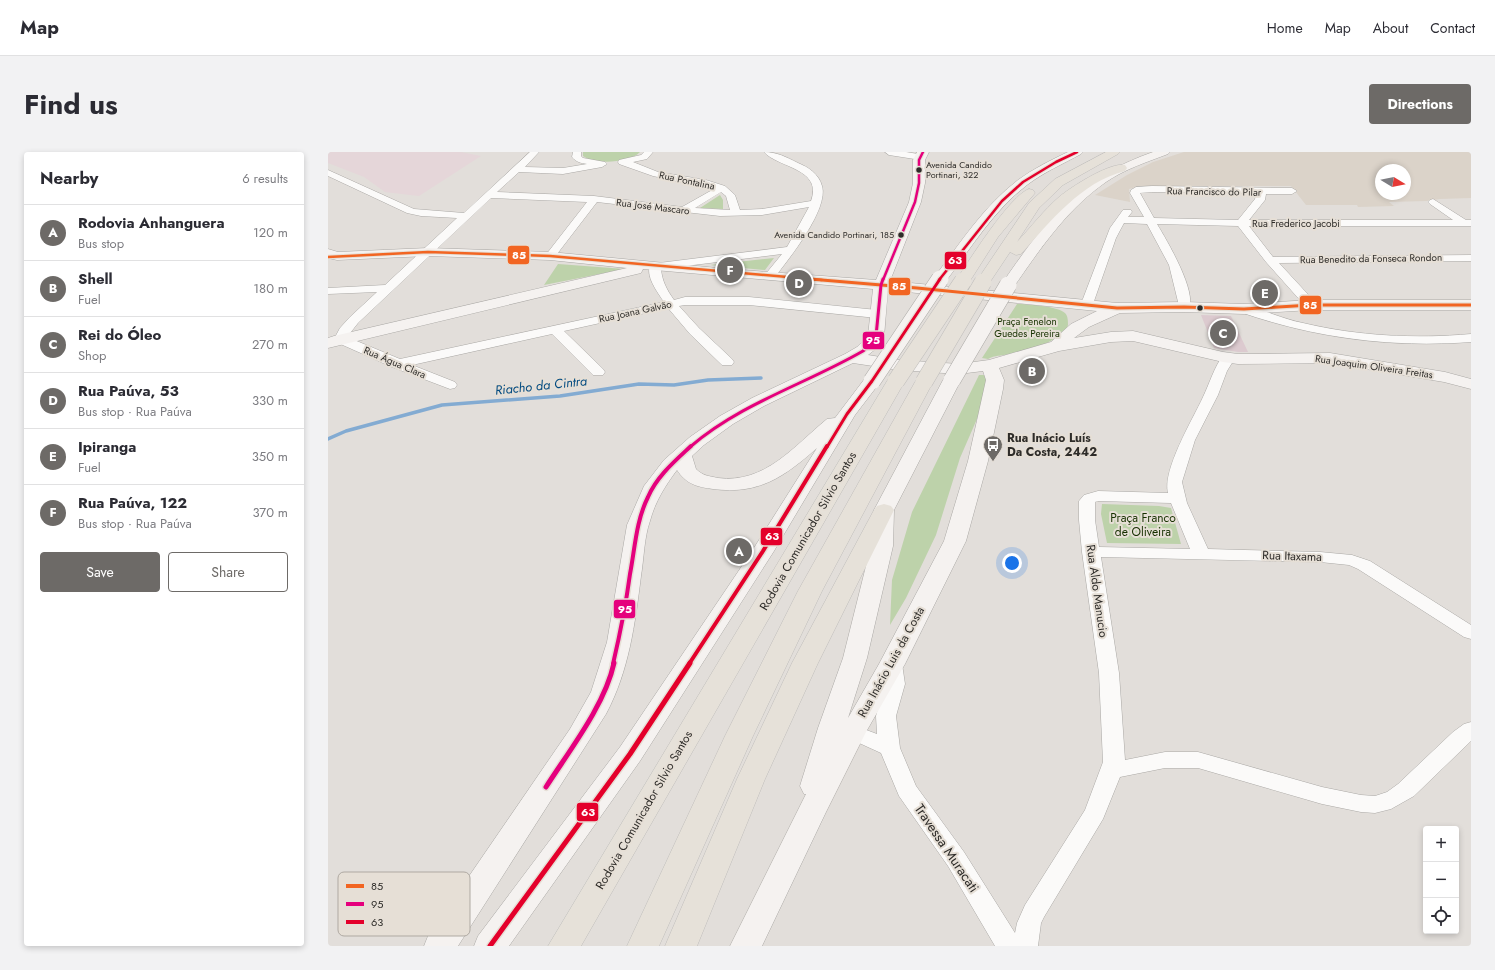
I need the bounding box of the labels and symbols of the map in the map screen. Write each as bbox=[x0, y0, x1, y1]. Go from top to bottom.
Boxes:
place label: Avenida Candido Portinari, 322 bbox=[926, 158, 992, 181]
north arrow bbox=[1375, 164, 1411, 200]
marker: Avenida Candido Portinari, 322 bbox=[914, 165, 924, 175]
street label: Rua Pontalina bbox=[658, 167, 716, 194]
street label: Rua Francisco do Pilar bbox=[1167, 183, 1262, 200]
street label: Rua José Mascaro bbox=[615, 195, 691, 219]
street label: Rua Frederico Jacobi bbox=[1252, 216, 1340, 231]
place label: Avenida Candido Portinari, 185 bbox=[774, 228, 894, 241]
marker: Avenida Candido Portinari, 185 bbox=[896, 230, 906, 240]
line badge: 85 bbox=[507, 245, 530, 265]
text: 85 bbox=[512, 247, 526, 263]
street label: Rua Benedito da Fonseca Rondon bbox=[1300, 250, 1442, 267]
line badge: 63 bbox=[944, 251, 967, 270]
text: 63 bbox=[948, 252, 962, 268]
pin: F bbox=[717, 255, 743, 285]
pin: D bbox=[786, 268, 812, 298]
line badge: 85 bbox=[888, 277, 911, 296]
text: 85 bbox=[892, 278, 906, 294]
pin: E bbox=[1252, 278, 1278, 308]
line badge: 85 bbox=[1299, 295, 1322, 315]
street label: Rua Joana Galvão bbox=[597, 296, 673, 327]
text: 85 bbox=[1303, 297, 1317, 313]
unlabelled marker bbox=[1195, 303, 1205, 313]
park label: Praça Fenelon Guedes Pereira bbox=[994, 314, 1060, 341]
pin: C bbox=[1210, 318, 1236, 348]
line badge: 95 bbox=[862, 331, 885, 350]
text: 95 bbox=[866, 332, 880, 348]
street label: Rua Água Clara bbox=[361, 343, 428, 382]
street label: Rua Joaquim Oliveira Freitas bbox=[1314, 351, 1434, 382]
pin: B bbox=[1019, 356, 1045, 386]
water label: Riacho da Cintra bbox=[494, 371, 588, 400]
place label: Rua Inácio Luís Da Costa, 2442 bbox=[1007, 429, 1097, 461]
bus stop icon: Rua Inácio Luís Da Costa, 2442 bbox=[982, 434, 1004, 462]
street label: Rodovia Comunicador Silvio Santos bbox=[755, 448, 861, 614]
park label: Praça Franco de Oliveira bbox=[1110, 509, 1176, 541]
line badge: 63 bbox=[760, 527, 783, 546]
text: 63 bbox=[765, 528, 779, 544]
pin: A bbox=[726, 536, 752, 566]
street label: Rua Aldo Manucio bbox=[1082, 543, 1112, 639]
street label: Rua Itaxama bbox=[1262, 546, 1322, 566]
your location bbox=[1002, 553, 1022, 573]
line badge: 95 bbox=[613, 599, 636, 619]
text: 95 bbox=[618, 601, 632, 617]
street label: Rua Inácio Luis da Costa bbox=[853, 603, 929, 721]
street label: Rodovia Comunicador Silvio Santos bbox=[591, 727, 697, 893]
street label: Travessa Muracati bbox=[910, 800, 984, 896]
line badge: 63 bbox=[576, 802, 599, 822]
text: 63 bbox=[581, 804, 595, 820]
legend bbox=[338, 872, 470, 936]
text: 85 bbox=[371, 878, 383, 894]
text: 95 bbox=[371, 896, 384, 912]
text: 63 bbox=[371, 914, 383, 930]

